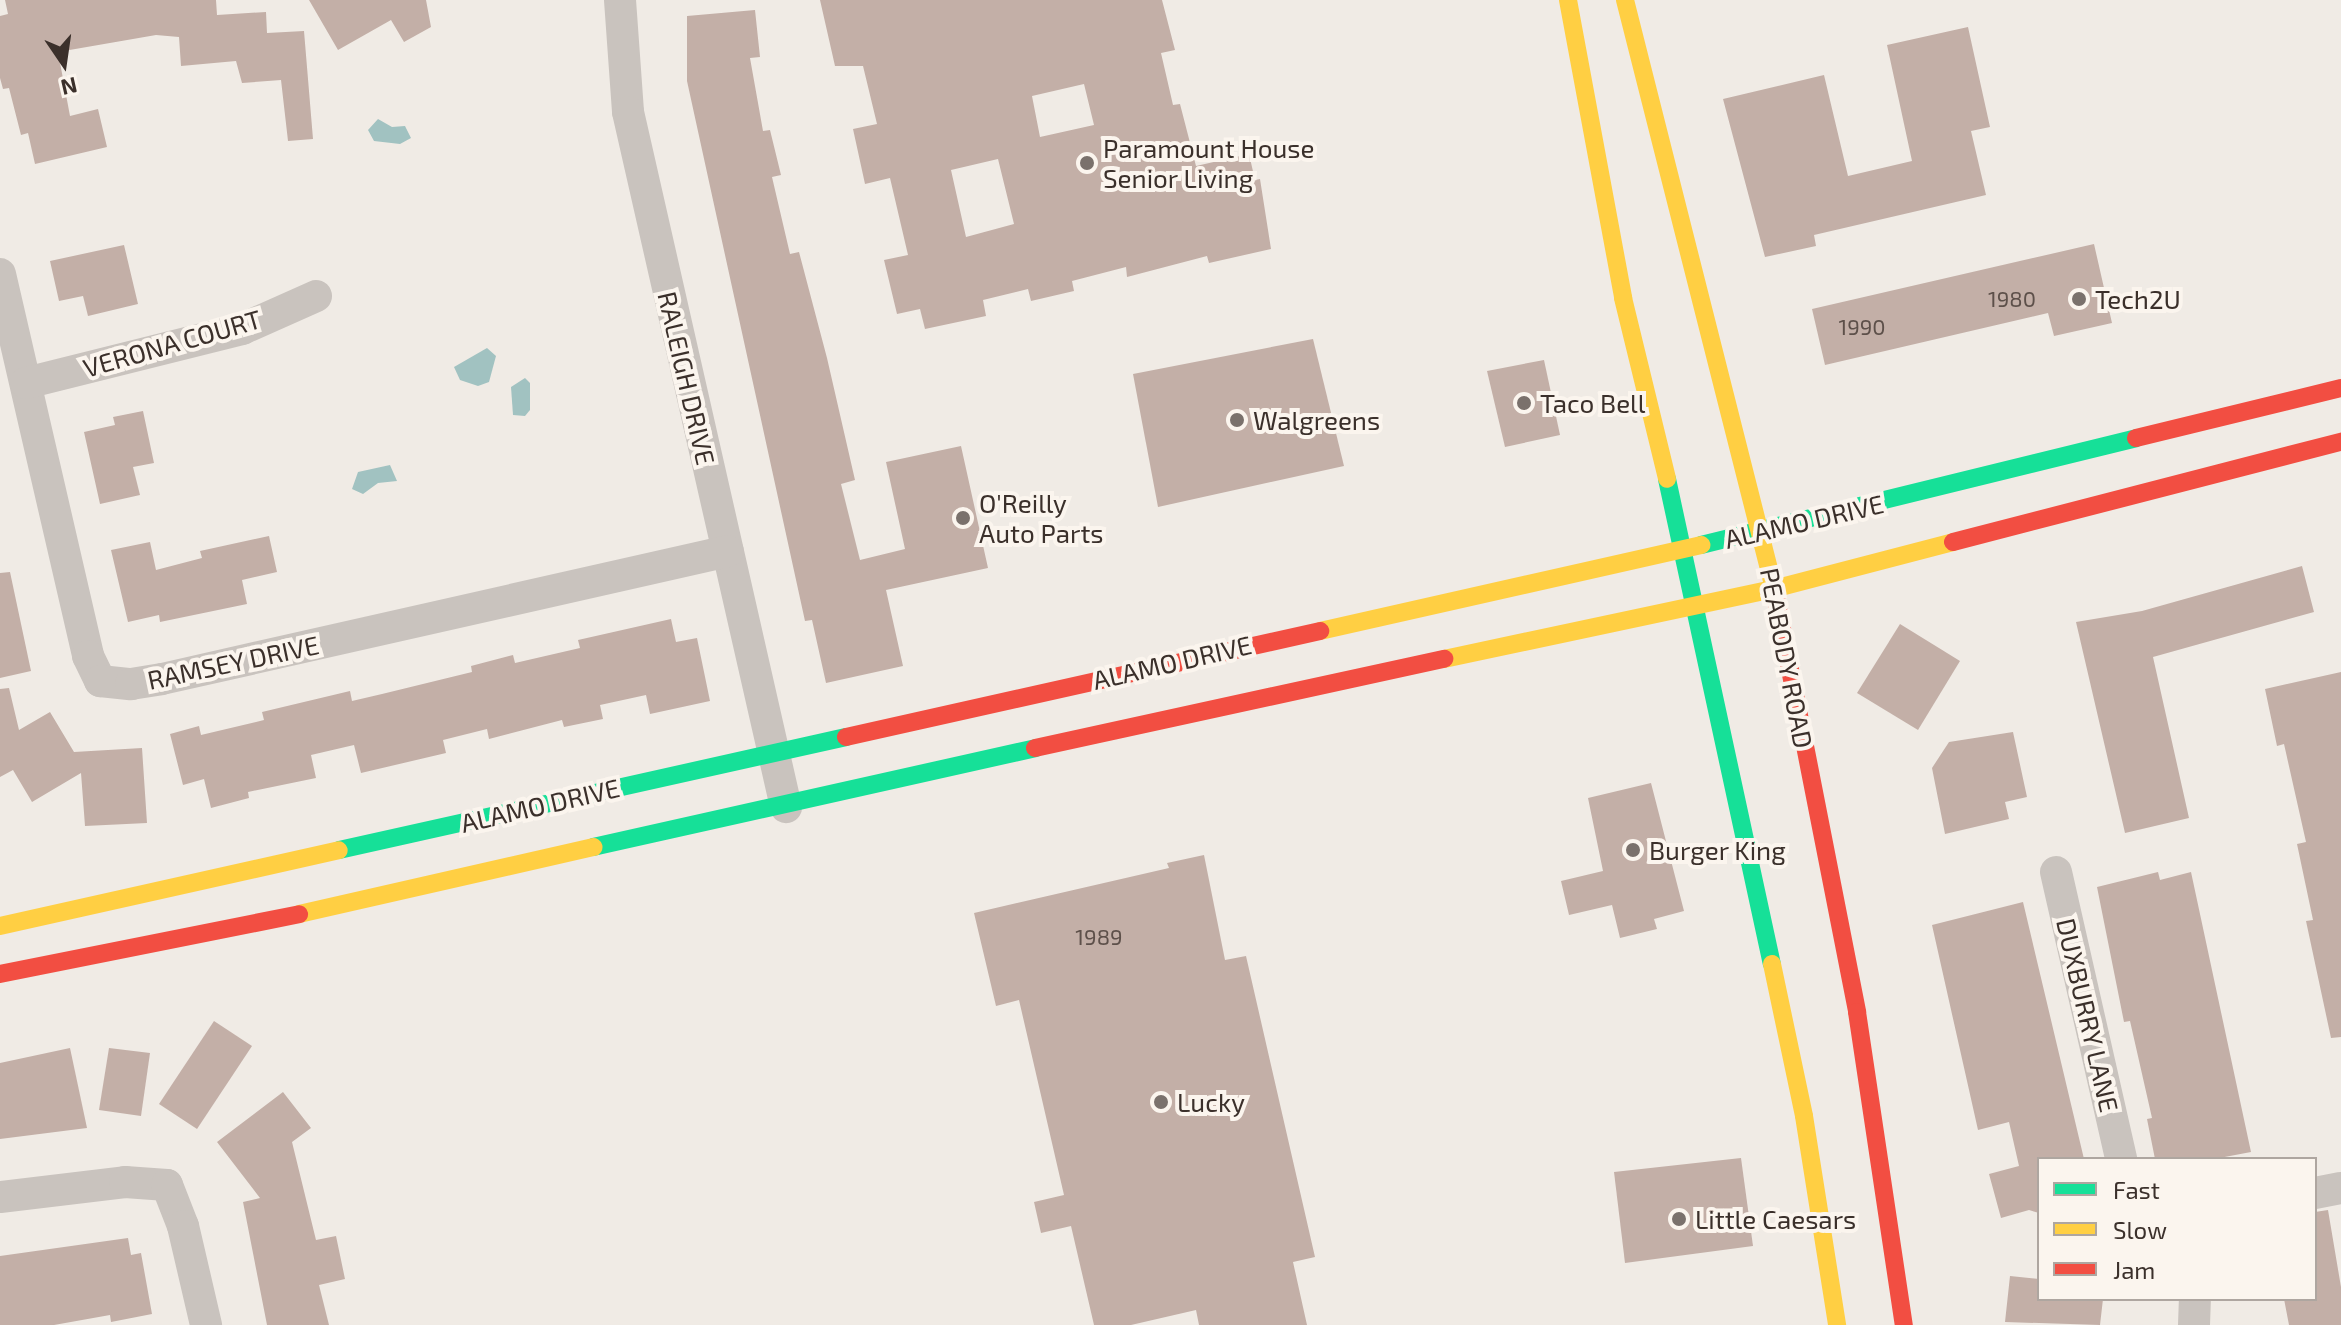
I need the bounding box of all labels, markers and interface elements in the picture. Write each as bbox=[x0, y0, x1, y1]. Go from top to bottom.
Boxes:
north arrow bbox=[24, 24, 104, 104]
text: N bbox=[59, 73, 80, 102]
place label: Paramount House Senior Living bbox=[1103, 132, 1315, 194]
marker: Paramount House Senior Living bbox=[1078, 154, 1096, 172]
place label: Tech2U bbox=[2095, 283, 2181, 315]
house number: 1980 bbox=[1988, 286, 2036, 312]
street label: RALEIGH DRIVE bbox=[652, 288, 722, 468]
marker: Tech2U bbox=[2070, 290, 2088, 308]
street label: VERONA COURT bbox=[79, 303, 265, 383]
house number: 1990 bbox=[1838, 314, 1886, 340]
place label: Taco Bell bbox=[1540, 387, 1646, 419]
marker: Taco Bell bbox=[1515, 394, 1533, 412]
place label: Walgreens bbox=[1253, 404, 1380, 436]
marker: Walgreens bbox=[1228, 411, 1246, 429]
place label: O'Reilly Auto Parts bbox=[979, 487, 1104, 548]
street label: ALAMO DRIVE bbox=[1721, 488, 1887, 554]
marker: O'Reilly Auto Parts bbox=[954, 509, 972, 527]
street label: PEABODY ROAD bbox=[1754, 565, 1820, 751]
street label: RAMSEY DRIVE bbox=[144, 629, 322, 695]
street label: ALAMO DRIVE bbox=[1089, 629, 1255, 695]
street label: ALAMO DRIVE bbox=[457, 772, 623, 838]
place label: Burger King bbox=[1649, 834, 1786, 866]
marker: Burger King bbox=[1624, 841, 1642, 859]
street label: DUXBURRY LANE bbox=[2050, 915, 2126, 1115]
house number: 1989 bbox=[1075, 924, 1123, 950]
place label: Lucky bbox=[1177, 1086, 1245, 1118]
marker: Lucky bbox=[1152, 1093, 1170, 1111]
legend bbox=[2037, 1157, 2317, 1301]
text: Fast bbox=[2113, 1175, 2160, 1204]
place label: Little Caesars bbox=[1695, 1203, 1856, 1235]
marker: Little Caesars bbox=[1670, 1210, 1688, 1228]
text: Slow bbox=[2113, 1215, 2167, 1244]
text: Jam bbox=[2113, 1255, 2155, 1284]

